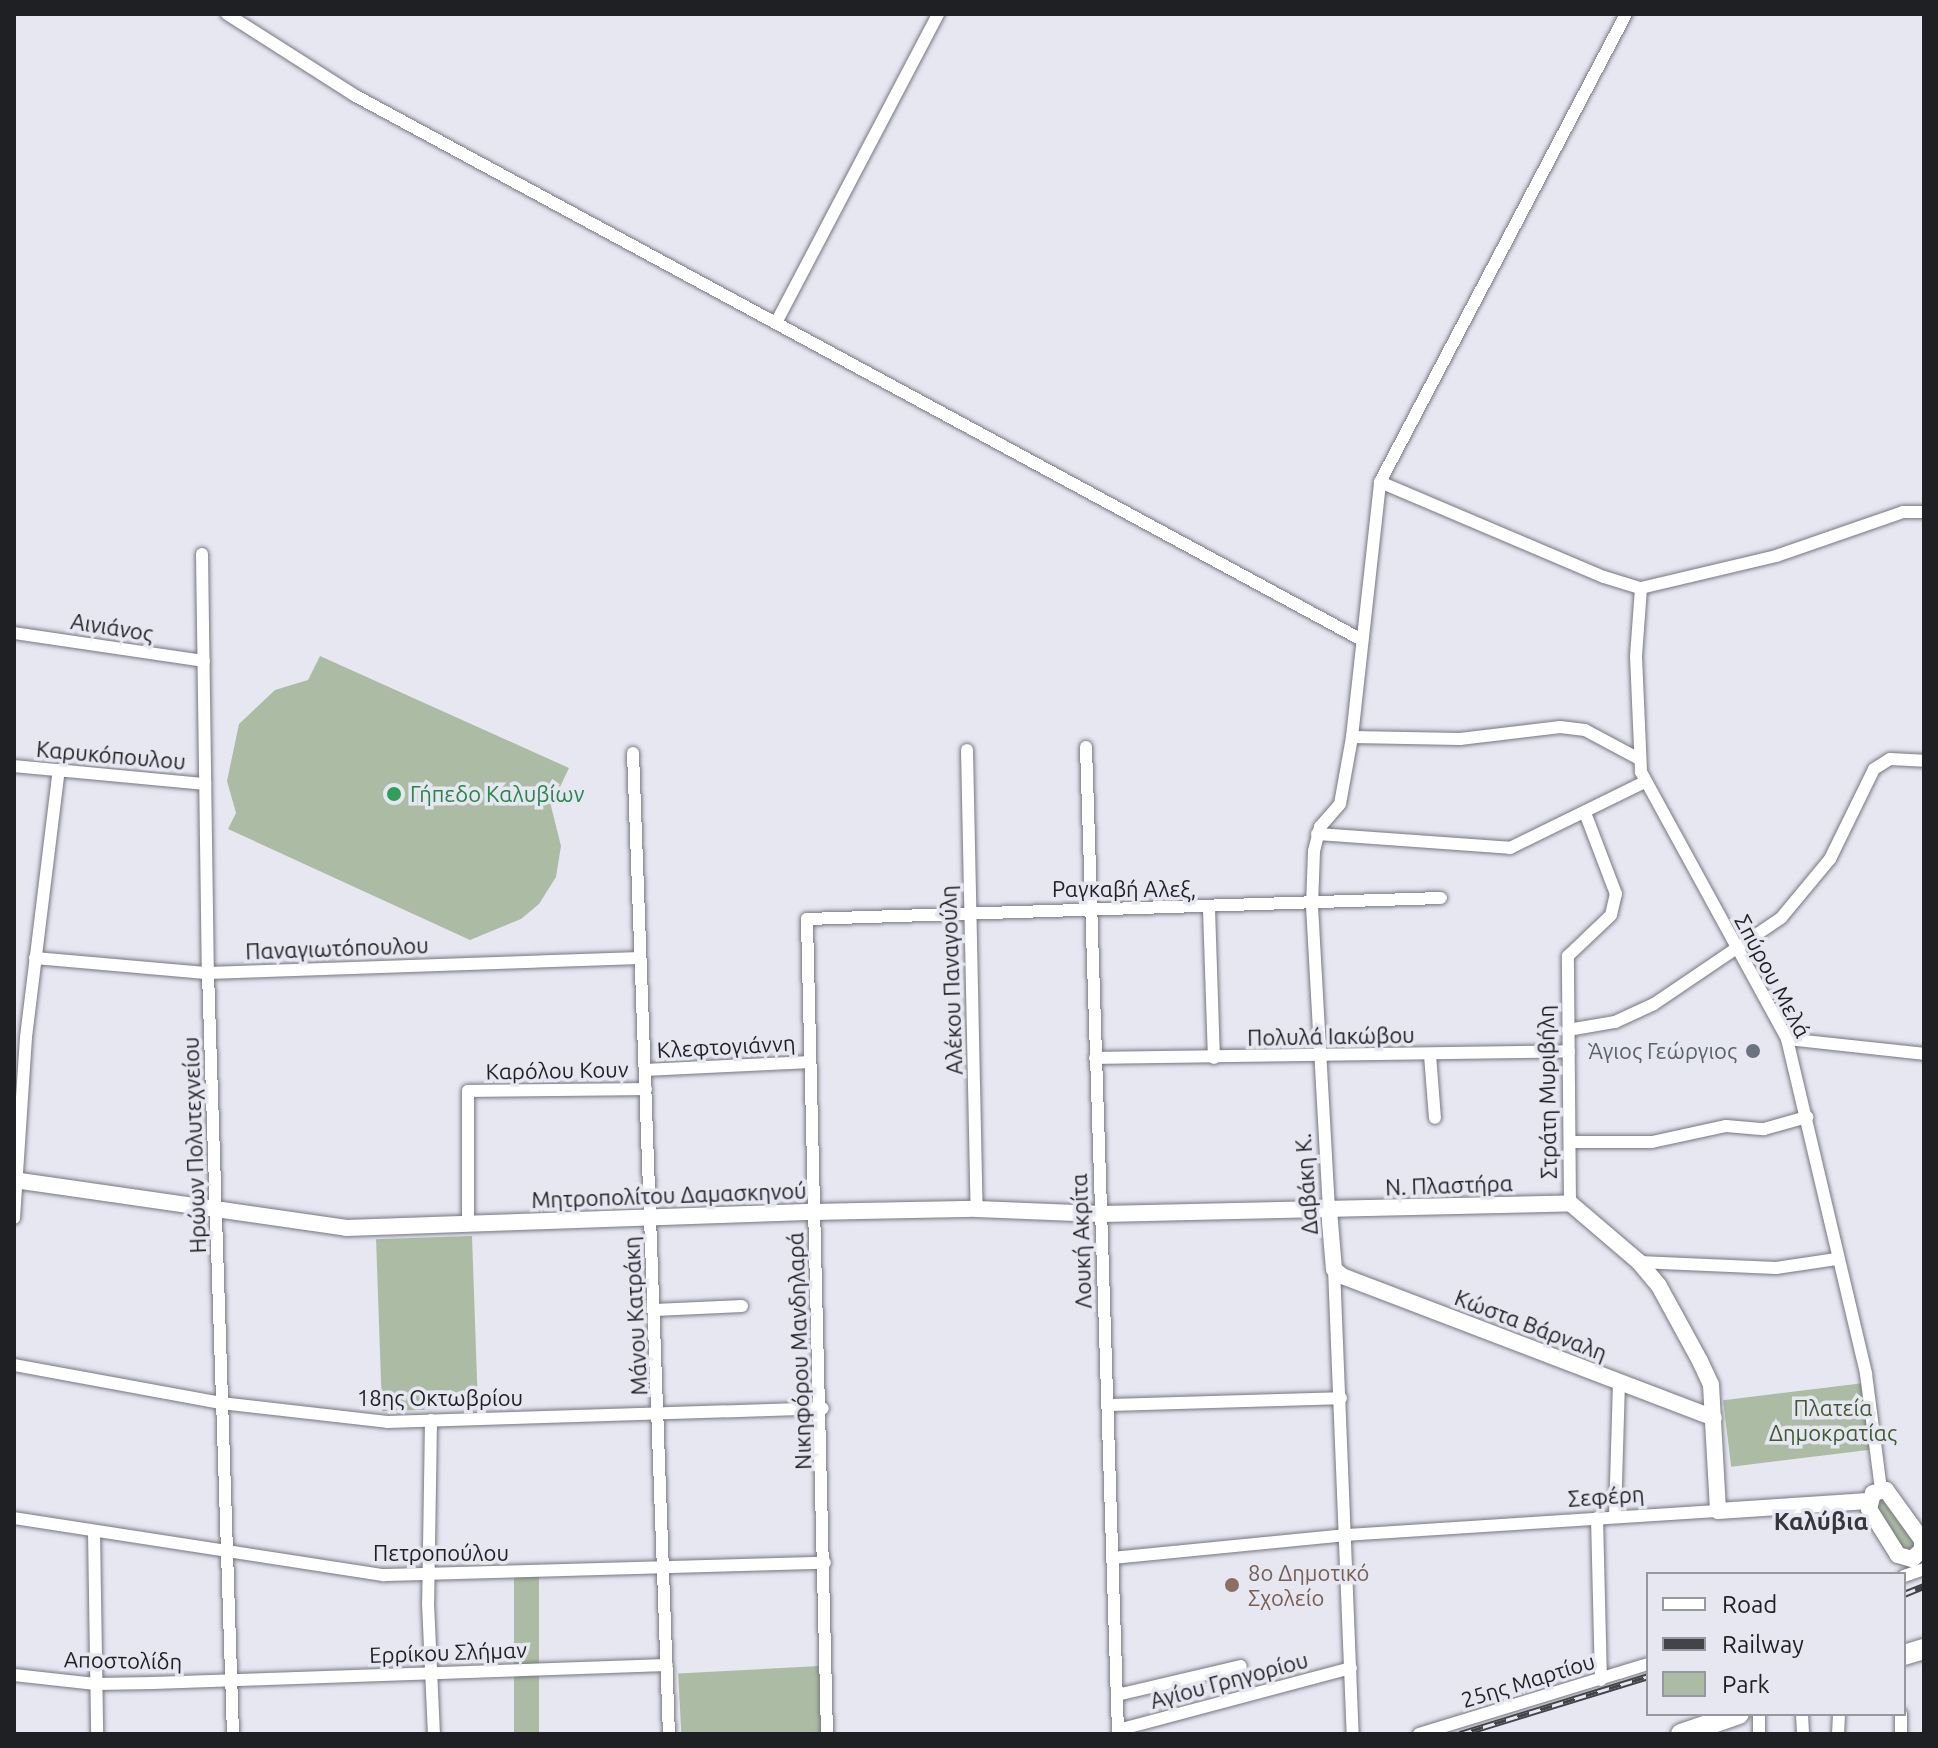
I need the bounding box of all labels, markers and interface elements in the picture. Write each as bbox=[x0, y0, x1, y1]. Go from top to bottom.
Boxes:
street label: Αινιάνος bbox=[69, 607, 155, 647]
street label: Καρυκόπουλου bbox=[35, 735, 187, 775]
place label: Γήπεδο Καλυβίων bbox=[410, 781, 584, 807]
marker: Γήπεδο Καλυβίων bbox=[385, 785, 403, 803]
street label: Ραγκαβή Αλεξ, bbox=[1052, 876, 1196, 902]
street label: Αλέκου Παναγούλη bbox=[934, 885, 968, 1075]
street label: Σπύρου Μελά bbox=[1730, 910, 1816, 1042]
street label: Παναγιωτόπουλου bbox=[245, 932, 429, 964]
street label: Στράτη Μυριβήλη bbox=[1532, 1005, 1562, 1179]
street label: Πολυλά Ιακώβου bbox=[1247, 1021, 1415, 1051]
street label: Κλεφτογιάννη bbox=[656, 1029, 796, 1063]
street label: Ηρώων Πολυτεχνείου bbox=[177, 1036, 211, 1254]
place label: Ὰγιος Γεώργιος bbox=[1589, 1038, 1737, 1064]
marker: Ὰγιος Γεώργιος bbox=[1744, 1042, 1762, 1060]
street label: Καρόλου Κουν bbox=[485, 1056, 629, 1084]
street label: Δαβάκη Κ. bbox=[1289, 1132, 1323, 1236]
street label: Ν. Πλαστήρα bbox=[1385, 1170, 1513, 1200]
street label: Λουκή Ακρίτα bbox=[1065, 1173, 1097, 1309]
street label: Μητροπολίτου Δαμασκηνού bbox=[531, 1177, 807, 1213]
street label: Νικηφόρου Μανδηλαρά bbox=[782, 1232, 816, 1470]
street label: Μάνου Κατράκη bbox=[618, 1236, 652, 1396]
street label: Κώστα Βάρναλη bbox=[1451, 1284, 1611, 1366]
street label: 18ης Οκτωβρίου bbox=[357, 1385, 523, 1411]
park label: Πλατεία Δημοκρατίας bbox=[1769, 1394, 1897, 1446]
street label: Σεφέρη bbox=[1567, 1480, 1645, 1512]
district label: Καλύβια bbox=[1774, 1508, 1868, 1536]
street label: Πετροπούλου bbox=[373, 1540, 509, 1566]
place label: 8ο Δημοτικό Σχολείο bbox=[1248, 1559, 1369, 1610]
legend bbox=[1646, 1572, 1906, 1716]
marker: 8ο Δημοτικό Σχολείο bbox=[1223, 1576, 1241, 1594]
text: Road bbox=[1722, 1591, 1777, 1618]
text: Railway bbox=[1722, 1631, 1804, 1658]
street label: Ερρίκου Σλήμαν bbox=[369, 1636, 527, 1668]
street label: Αποστολίδη bbox=[64, 1646, 182, 1674]
street label: Αγίου Γρηγορίου bbox=[1147, 1646, 1311, 1714]
street label: 25ης Μαρτίου bbox=[1458, 1647, 1598, 1713]
text: Park bbox=[1722, 1671, 1770, 1698]

